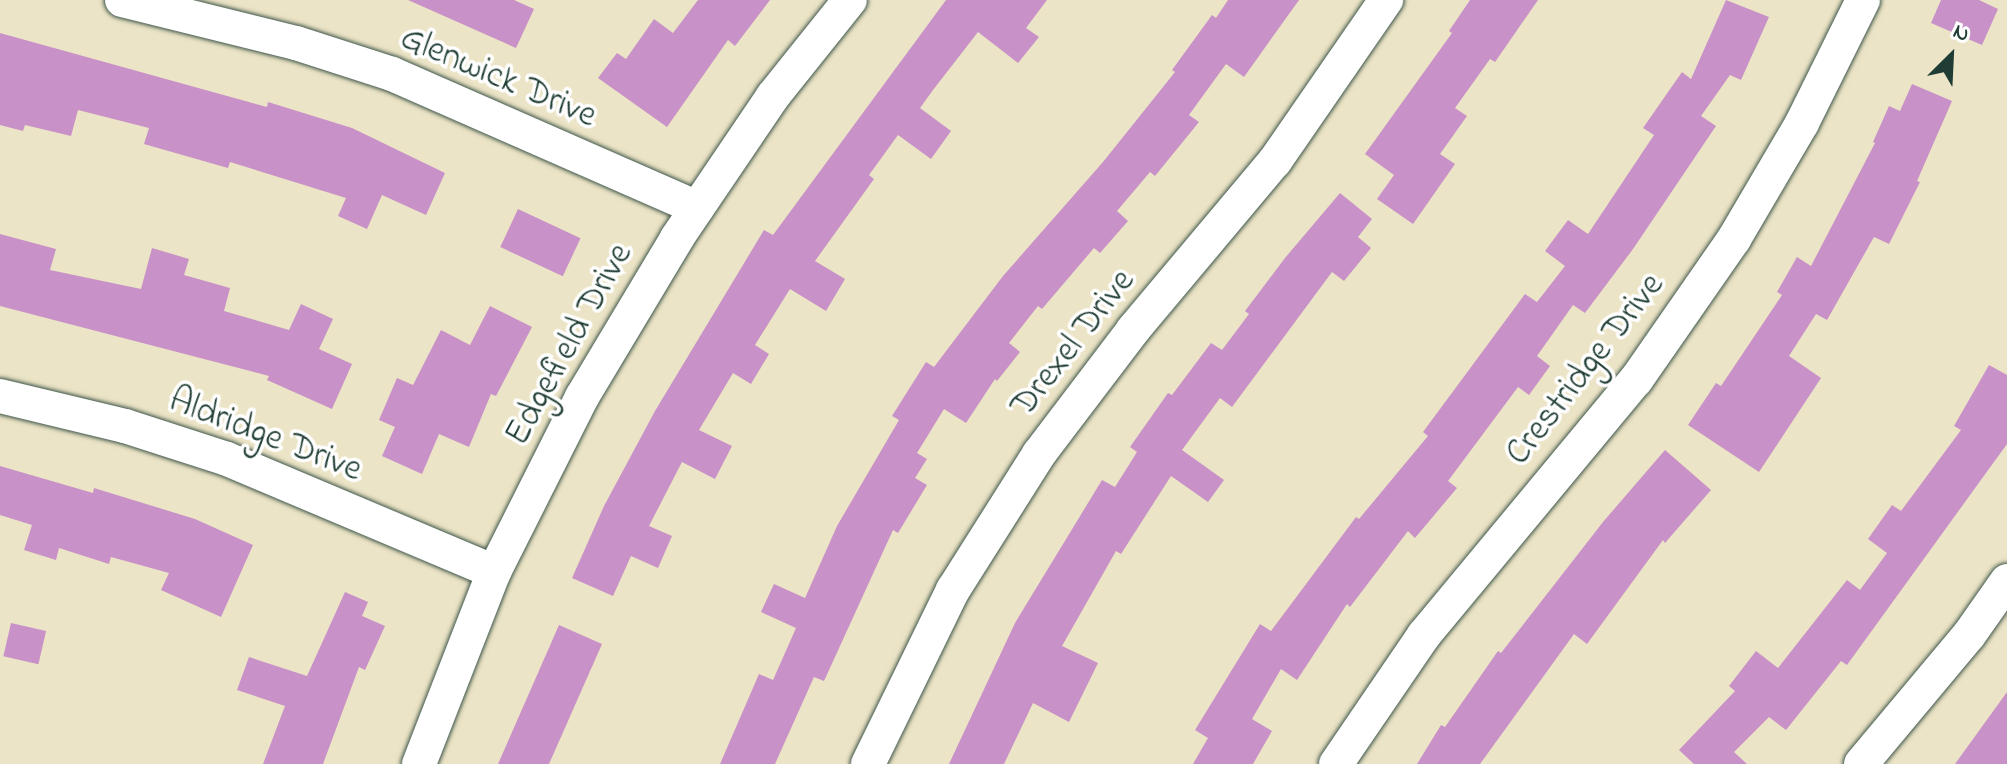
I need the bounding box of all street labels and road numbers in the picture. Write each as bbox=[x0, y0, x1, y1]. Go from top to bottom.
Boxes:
street label: Glenwick Drive bbox=[394, 17, 602, 139]
street label: Edgefield Drive bbox=[497, 237, 643, 453]
street label: Drexel Drive bbox=[1003, 261, 1145, 427]
street label: Crestridge Drive bbox=[1498, 265, 1674, 475]
street label: Aldridge Drive bbox=[163, 379, 367, 493]

